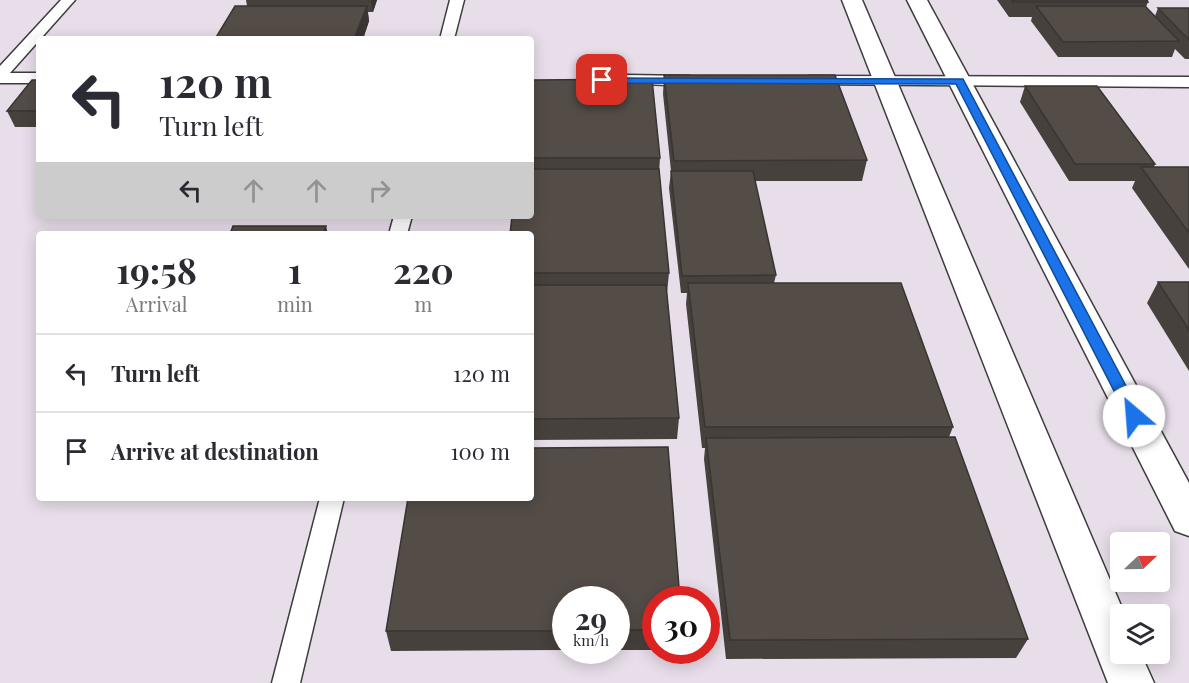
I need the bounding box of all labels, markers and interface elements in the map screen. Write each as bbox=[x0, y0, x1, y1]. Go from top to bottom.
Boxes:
text: 120 m bbox=[159, 53, 272, 109]
pin bbox=[576, 54, 627, 105]
icon: left bbox=[60, 60, 138, 138]
icon: arrive bbox=[585, 63, 618, 96]
text: Turn left bbox=[159, 107, 263, 143]
icon: left bbox=[174, 174, 207, 207]
icon: ahead bbox=[237, 174, 270, 207]
icon: ahead bbox=[300, 174, 333, 207]
icon: right bbox=[363, 174, 396, 207]
text: 19:58 bbox=[116, 245, 197, 293]
text: 1 bbox=[288, 245, 302, 293]
text: 220 bbox=[393, 245, 454, 293]
text: Arrival bbox=[126, 290, 187, 317]
text: min bbox=[277, 290, 313, 317]
text: m bbox=[415, 290, 432, 317]
icon: left bbox=[60, 357, 93, 390]
text: Turn left bbox=[111, 358, 200, 388]
text: 120 m bbox=[453, 358, 510, 388]
position arrow bbox=[1102, 384, 1166, 448]
icon: arrive bbox=[60, 435, 93, 468]
text: Arrive at destination bbox=[111, 436, 319, 466]
text: 100 m bbox=[450, 436, 510, 466]
north arrow bbox=[1110, 532, 1170, 592]
map controls bbox=[1110, 532, 1170, 664]
speed limit sign: 30 bbox=[642, 586, 720, 664]
text: 29 bbox=[575, 598, 607, 638]
button: layers bbox=[1110, 604, 1170, 664]
text: km/h bbox=[573, 630, 609, 650]

